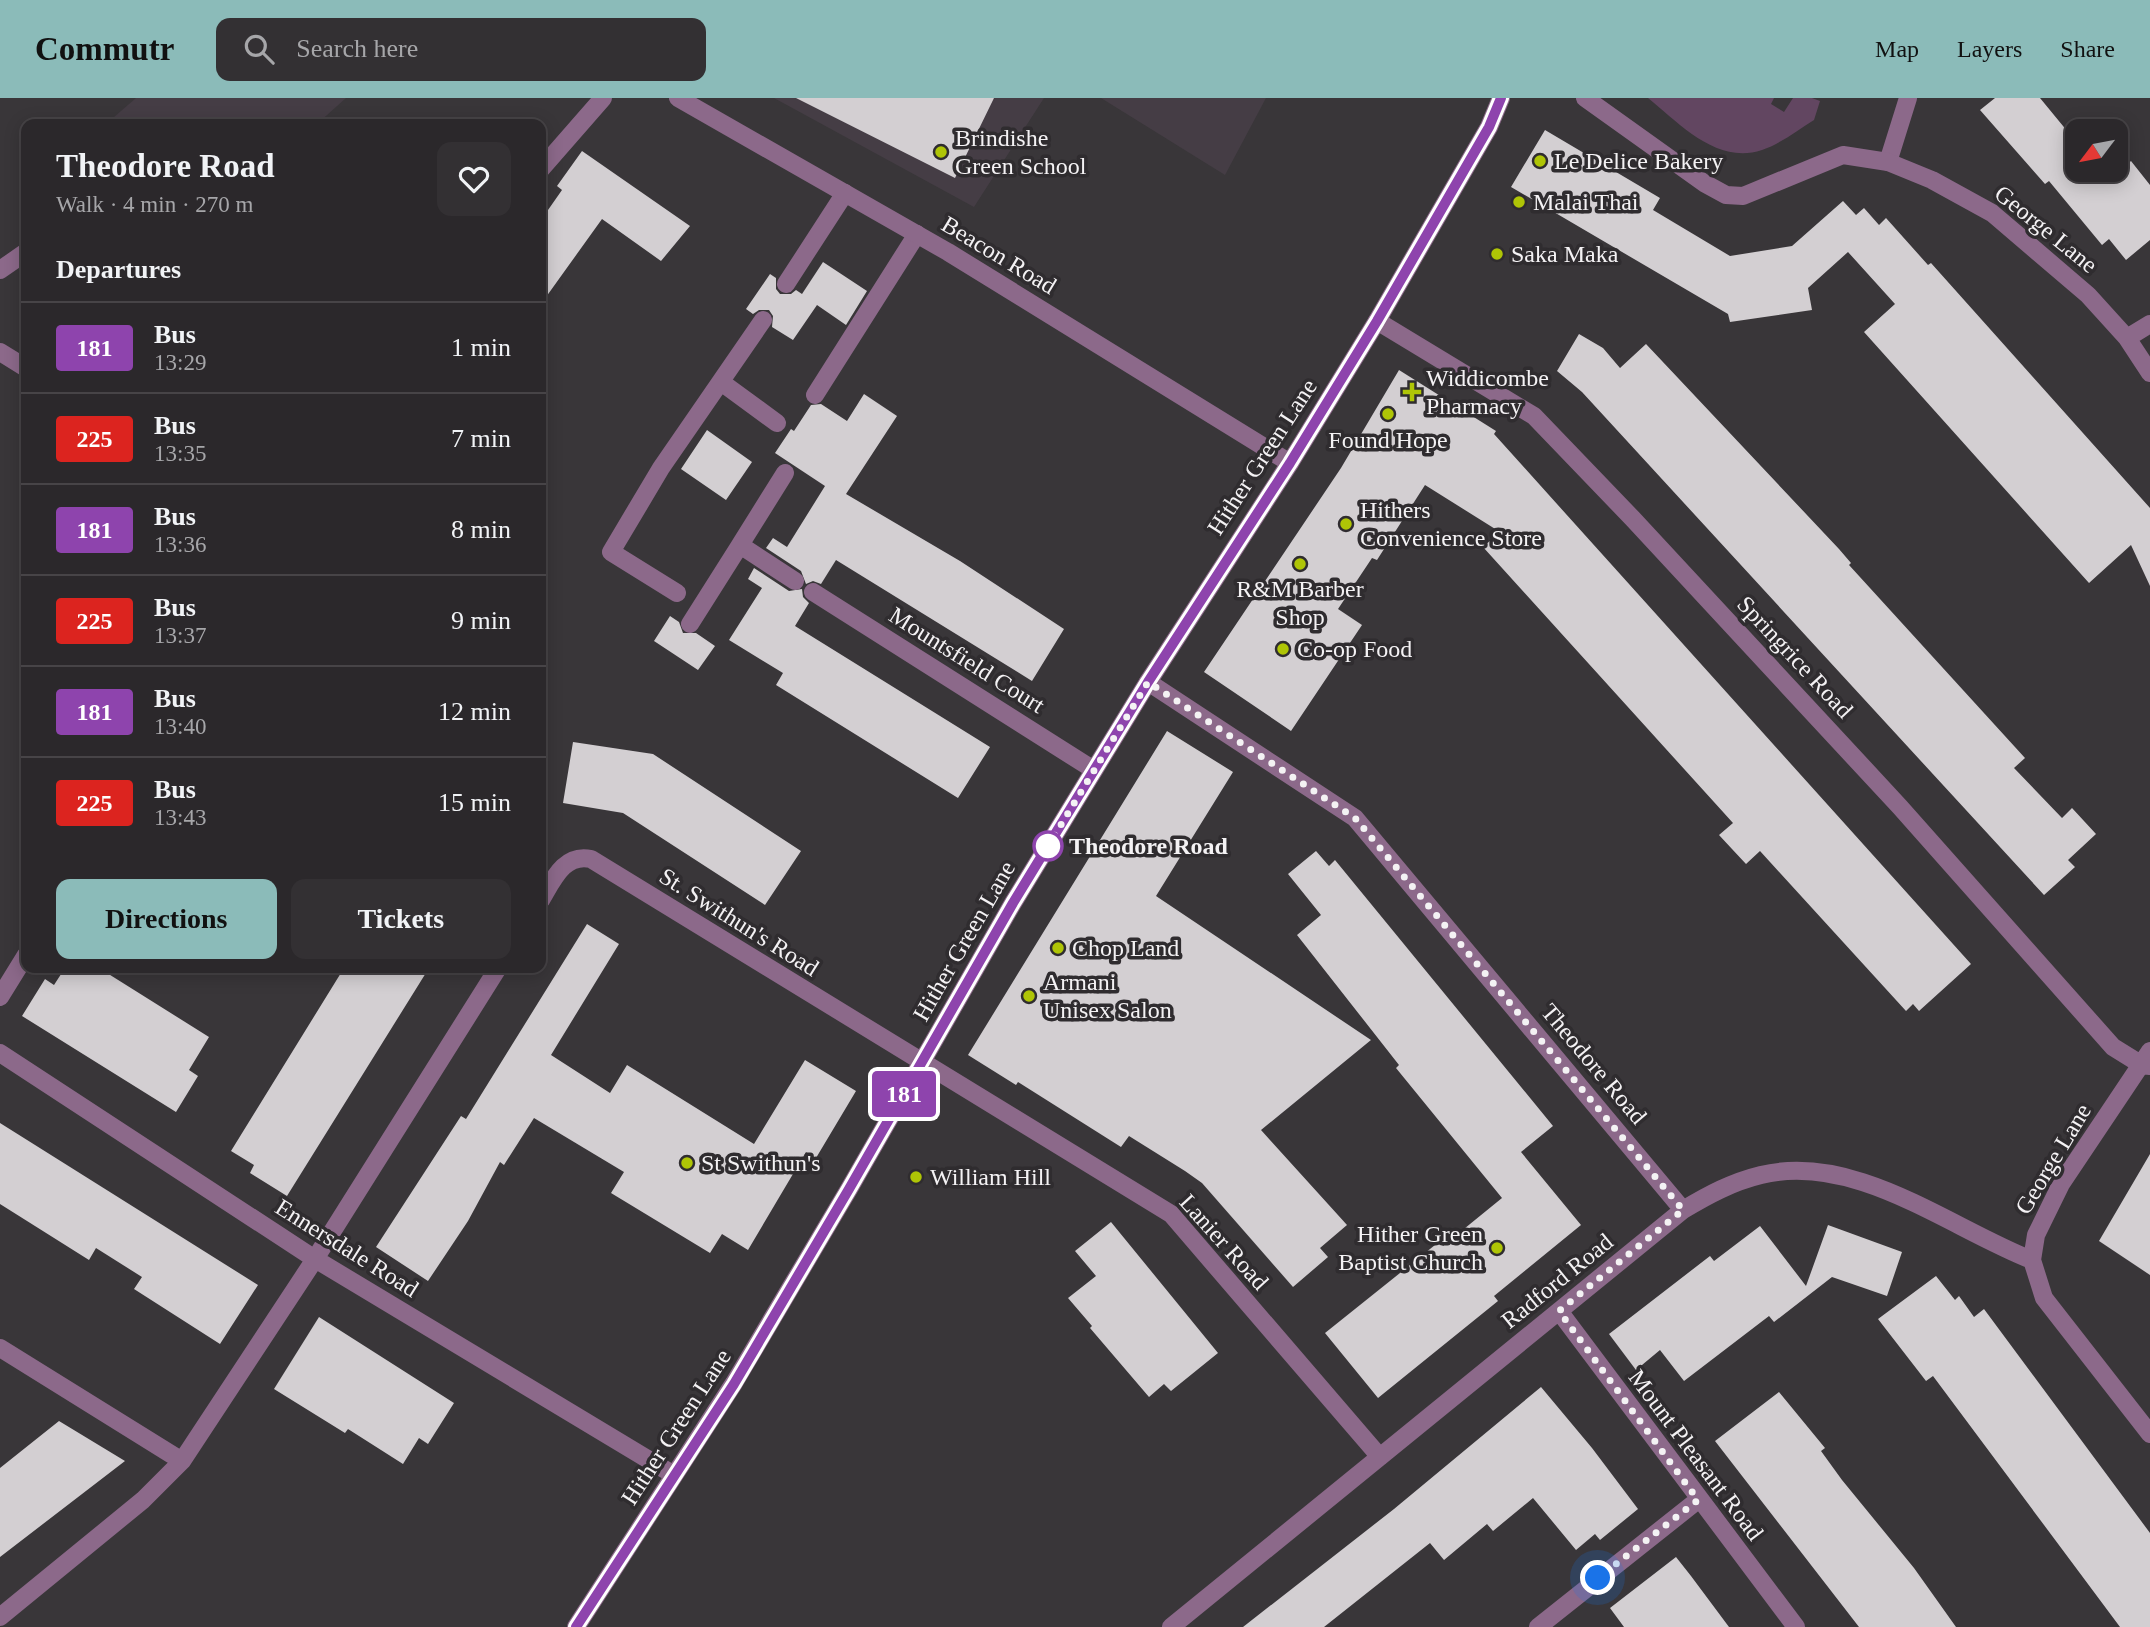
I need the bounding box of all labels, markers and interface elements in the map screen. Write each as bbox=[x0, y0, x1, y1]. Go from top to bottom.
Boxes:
search box bbox=[216, 18, 706, 81]
icon: search bbox=[240, 30, 278, 68]
text: Commutr bbox=[35, 31, 174, 67]
text: Search here bbox=[296, 34, 418, 63]
text: Map bbox=[1875, 36, 1919, 62]
text: Layers bbox=[1957, 36, 2022, 62]
text: Share bbox=[2060, 36, 2115, 62]
north arrow bbox=[2065, 119, 2128, 182]
map controls bbox=[2065, 119, 2128, 182]
place label: Brindishe Green School bbox=[955, 125, 1087, 179]
button: heart bbox=[437, 142, 511, 216]
marker: Brindishe Green School bbox=[933, 144, 949, 160]
text: Theodore Road bbox=[56, 148, 275, 184]
place label: Le Delice Bakery bbox=[1554, 148, 1723, 174]
marker: Le Delice Bakery bbox=[1532, 153, 1548, 169]
street label: George Lane bbox=[1990, 180, 2102, 278]
place label: Malai Thai bbox=[1533, 189, 1639, 215]
text: Walk · 4 min · 270 m bbox=[56, 192, 253, 217]
marker: Malai Thai bbox=[1511, 194, 1527, 210]
street label: Beacon Road bbox=[937, 211, 1061, 299]
place label: Saka Maka bbox=[1511, 241, 1619, 267]
marker: Saka Maka bbox=[1489, 246, 1505, 262]
text: Departures bbox=[56, 255, 181, 284]
text: Bus bbox=[154, 320, 196, 349]
text: 1 min bbox=[451, 333, 511, 362]
text: 181 bbox=[77, 335, 113, 361]
text: 13:29 bbox=[154, 350, 206, 375]
place label: Widdicombe Pharmacy bbox=[1426, 365, 1549, 419]
street label: Hither Green Lane bbox=[1202, 374, 1322, 540]
marker: Widdicombe Pharmacy bbox=[1404, 384, 1420, 400]
marker: Found Hope bbox=[1380, 406, 1396, 422]
text: Bus bbox=[154, 411, 196, 440]
text: 7 min bbox=[451, 424, 511, 453]
text: 225 bbox=[77, 426, 113, 452]
place label: Found Hope bbox=[1328, 427, 1448, 453]
text: 13:35 bbox=[154, 441, 206, 466]
place label: Hithers Convenience Store bbox=[1360, 497, 1542, 551]
text: Bus bbox=[154, 502, 196, 531]
text: 8 min bbox=[451, 515, 511, 544]
marker: Hithers Convenience Store bbox=[1338, 516, 1354, 532]
text: 181 bbox=[77, 517, 113, 543]
text: 13:36 bbox=[154, 532, 206, 557]
marker: R&M Barber Shop bbox=[1292, 556, 1308, 572]
place label: R&M Barber Shop bbox=[1236, 576, 1364, 630]
street label: Springrice Road bbox=[1732, 591, 1858, 723]
text: Bus bbox=[154, 593, 196, 622]
street label: Mountsfield Court bbox=[885, 602, 1050, 718]
text: 9 min bbox=[451, 606, 511, 635]
text: 225 bbox=[77, 608, 113, 634]
text: 13:37 bbox=[154, 623, 206, 648]
place label: Co-op Food bbox=[1297, 636, 1412, 662]
marker: Co-op Food bbox=[1275, 641, 1291, 657]
text: Bus bbox=[154, 684, 196, 713]
text: 12 min bbox=[438, 697, 511, 726]
text: 181 bbox=[77, 699, 113, 725]
text: 13:40 bbox=[154, 714, 206, 739]
text: Bus bbox=[154, 775, 196, 804]
text: 15 min bbox=[438, 788, 511, 817]
text: 225 bbox=[77, 790, 113, 816]
text: 13:43 bbox=[154, 805, 206, 830]
marker: Theodore Road bbox=[1033, 831, 1063, 861]
place label: Theodore Road bbox=[1069, 833, 1229, 859]
street label: Hither Green Lane bbox=[908, 857, 1020, 1025]
street label: St. Swithun's Road bbox=[655, 863, 823, 981]
button: Directions bbox=[56, 879, 277, 959]
button: Tickets bbox=[291, 879, 511, 959]
place label: Chop Land bbox=[1072, 935, 1179, 961]
marker: Chop Land bbox=[1050, 940, 1066, 956]
place label: Armani Unisex Salon bbox=[1043, 969, 1172, 1023]
marker: Armani Unisex Salon bbox=[1021, 988, 1037, 1004]
street label: Theodore Road bbox=[1536, 999, 1652, 1129]
line badge: 181 bbox=[864, 1071, 944, 1117]
text: 181 bbox=[886, 1081, 922, 1107]
street label: George Lane bbox=[2010, 1099, 2096, 1219]
place label: St Swithun's bbox=[701, 1150, 821, 1176]
marker: St Swithun's bbox=[679, 1155, 695, 1171]
place label: William Hill bbox=[930, 1164, 1051, 1190]
marker: William Hill bbox=[908, 1169, 924, 1185]
street label: Lanier Road bbox=[1174, 1189, 1274, 1295]
street label: Ennersdale Road bbox=[271, 1194, 423, 1302]
place label: Hither Green Baptist Church bbox=[1338, 1221, 1483, 1275]
street label: Radford Road bbox=[1496, 1228, 1618, 1334]
marker: Hither Green Baptist Church bbox=[1489, 1240, 1505, 1256]
street label: Hither Green Lane bbox=[616, 1344, 736, 1510]
street label: Mount Pleasant Road bbox=[1623, 1365, 1769, 1545]
your location bbox=[1580, 1560, 1615, 1595]

